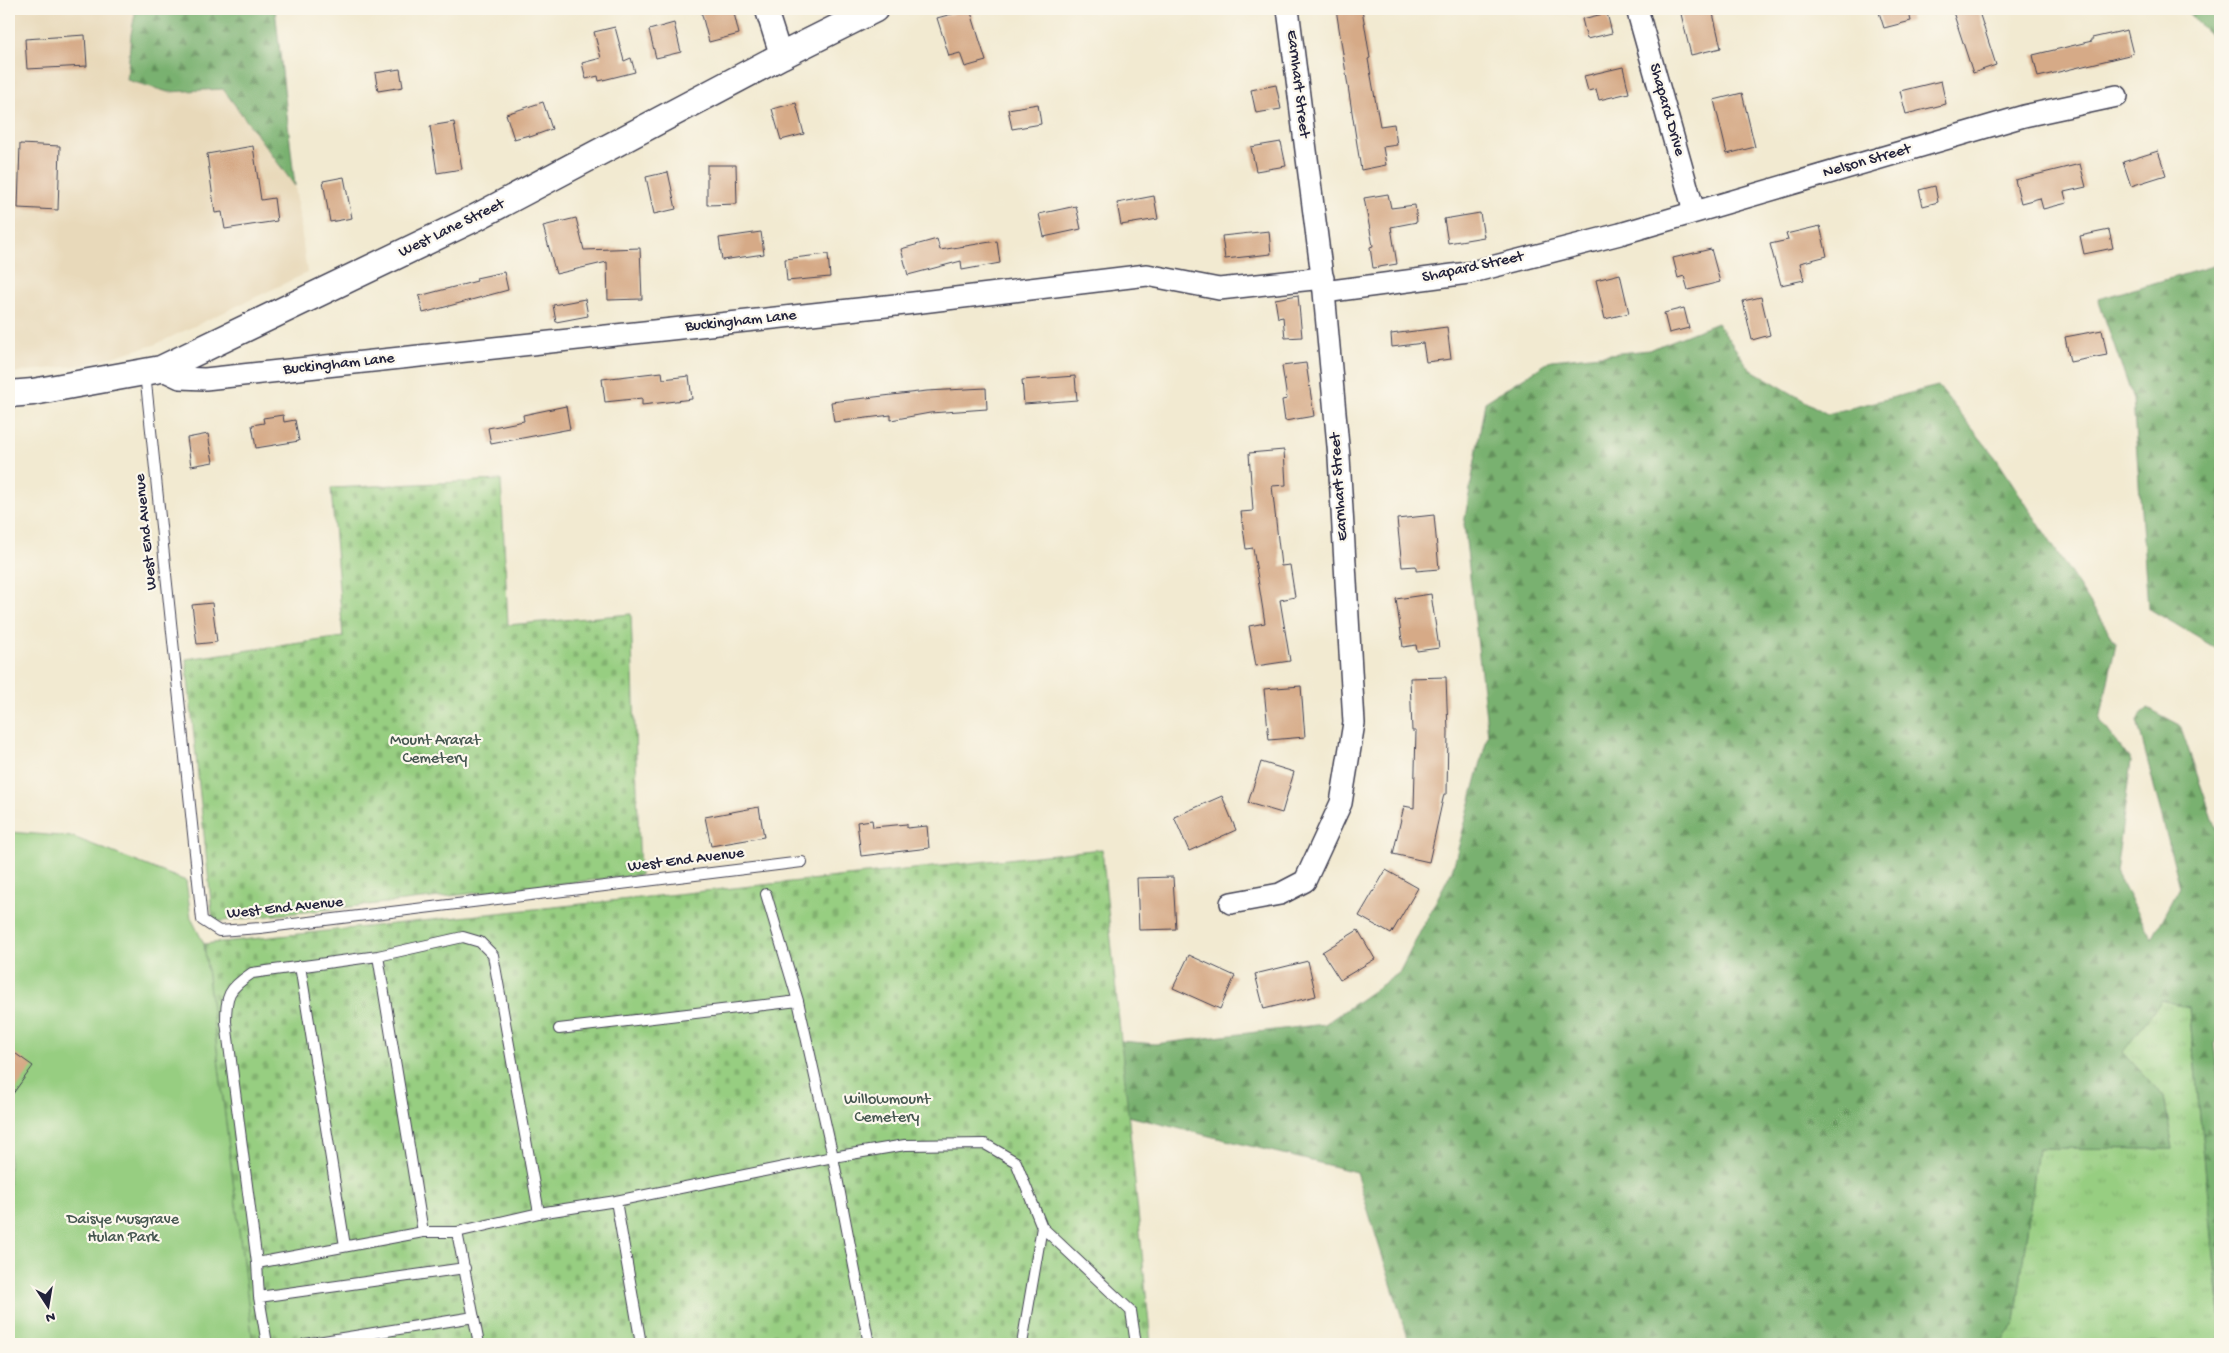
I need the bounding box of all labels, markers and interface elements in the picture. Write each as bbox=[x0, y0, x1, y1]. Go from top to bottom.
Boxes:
street label: Earnhart Street bbox=[1281, 29, 1313, 140]
street label: Shapard Drive bbox=[1644, 62, 1688, 159]
street label: Nelson Street bbox=[1821, 140, 1915, 184]
street label: West Lane Street bbox=[396, 195, 509, 263]
street label: Shapard Street bbox=[1421, 248, 1527, 288]
street label: Buckingham Lane bbox=[683, 307, 798, 337]
street label: Buckingham Lane bbox=[281, 350, 396, 380]
street label: Earnhart Street bbox=[1327, 431, 1353, 542]
street label: West End Avenue bbox=[131, 472, 163, 591]
park label: Mount Ararat Cemetery bbox=[390, 732, 481, 769]
street label: West End Avenue bbox=[627, 844, 746, 878]
street label: West End Avenue bbox=[226, 893, 345, 925]
park label: Willowmount Cemetery bbox=[844, 1091, 932, 1128]
park label: Daisye Musgrave Hulan Park bbox=[66, 1211, 180, 1248]
north arrow bbox=[22, 1280, 72, 1330]
text: N bbox=[44, 1307, 56, 1326]

